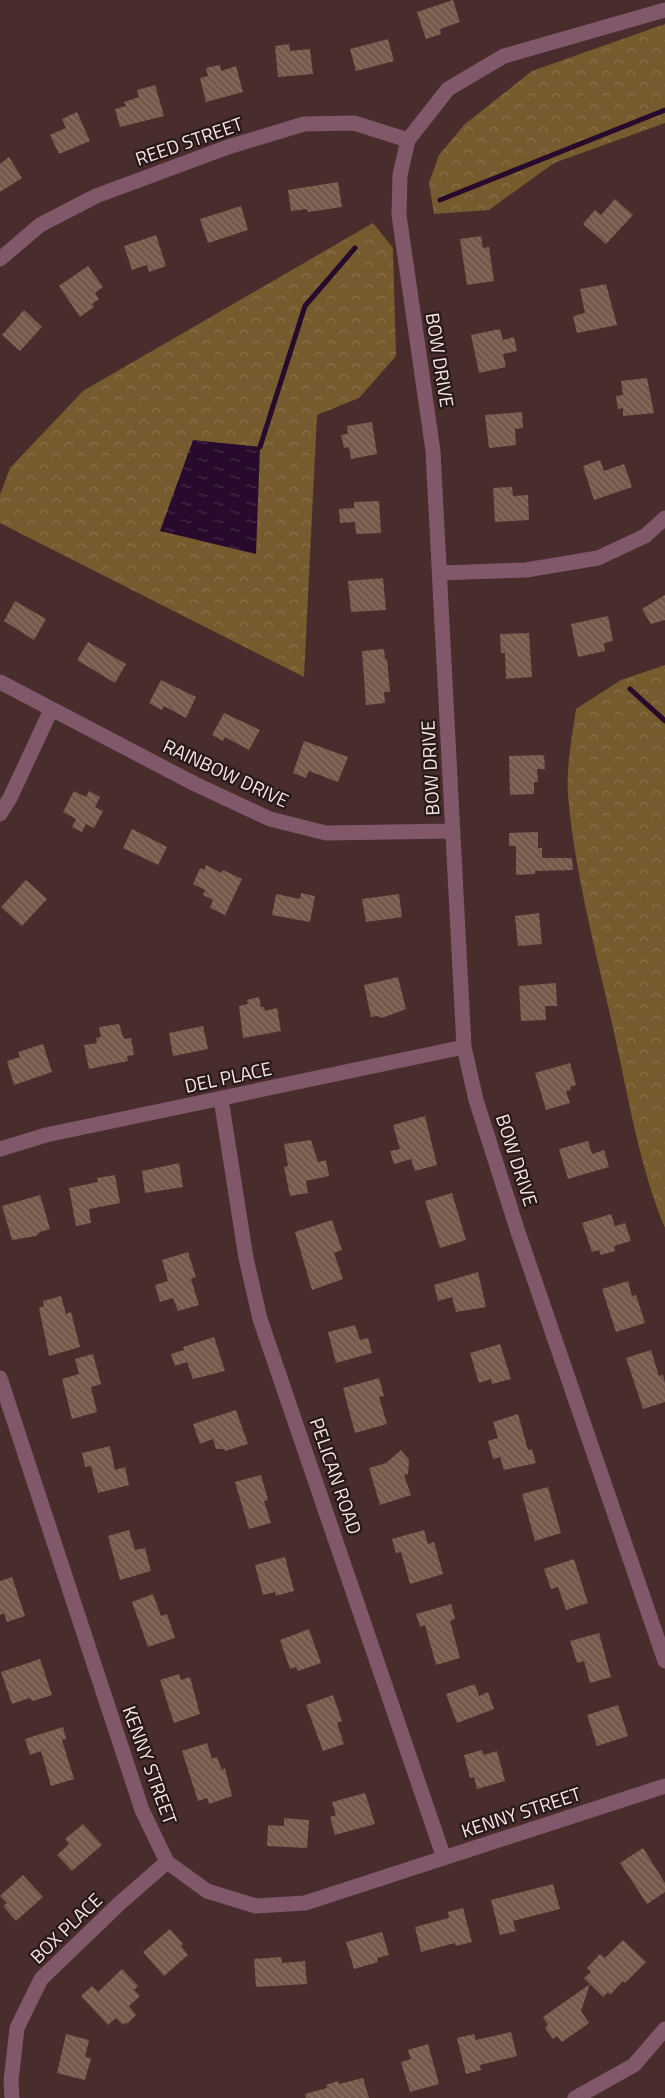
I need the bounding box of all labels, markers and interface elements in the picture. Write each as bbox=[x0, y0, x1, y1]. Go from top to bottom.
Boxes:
street label: REED STREET bbox=[131, 109, 247, 172]
street label: BOW DRIVE bbox=[419, 311, 462, 409]
street label: BOW DRIVE bbox=[413, 720, 446, 816]
street label: RAINBOW DRIVE bbox=[159, 731, 294, 814]
street label: DEL PLACE bbox=[182, 1053, 274, 1100]
street label: BOW DRIVE bbox=[489, 1110, 546, 1210]
street label: PELICAN ROAD bbox=[303, 1414, 370, 1538]
street label: KENNY STREET bbox=[116, 1701, 185, 1828]
street label: KENNY STREET bbox=[457, 1779, 584, 1845]
street label: BOX PLACE bbox=[23, 1886, 108, 1970]

